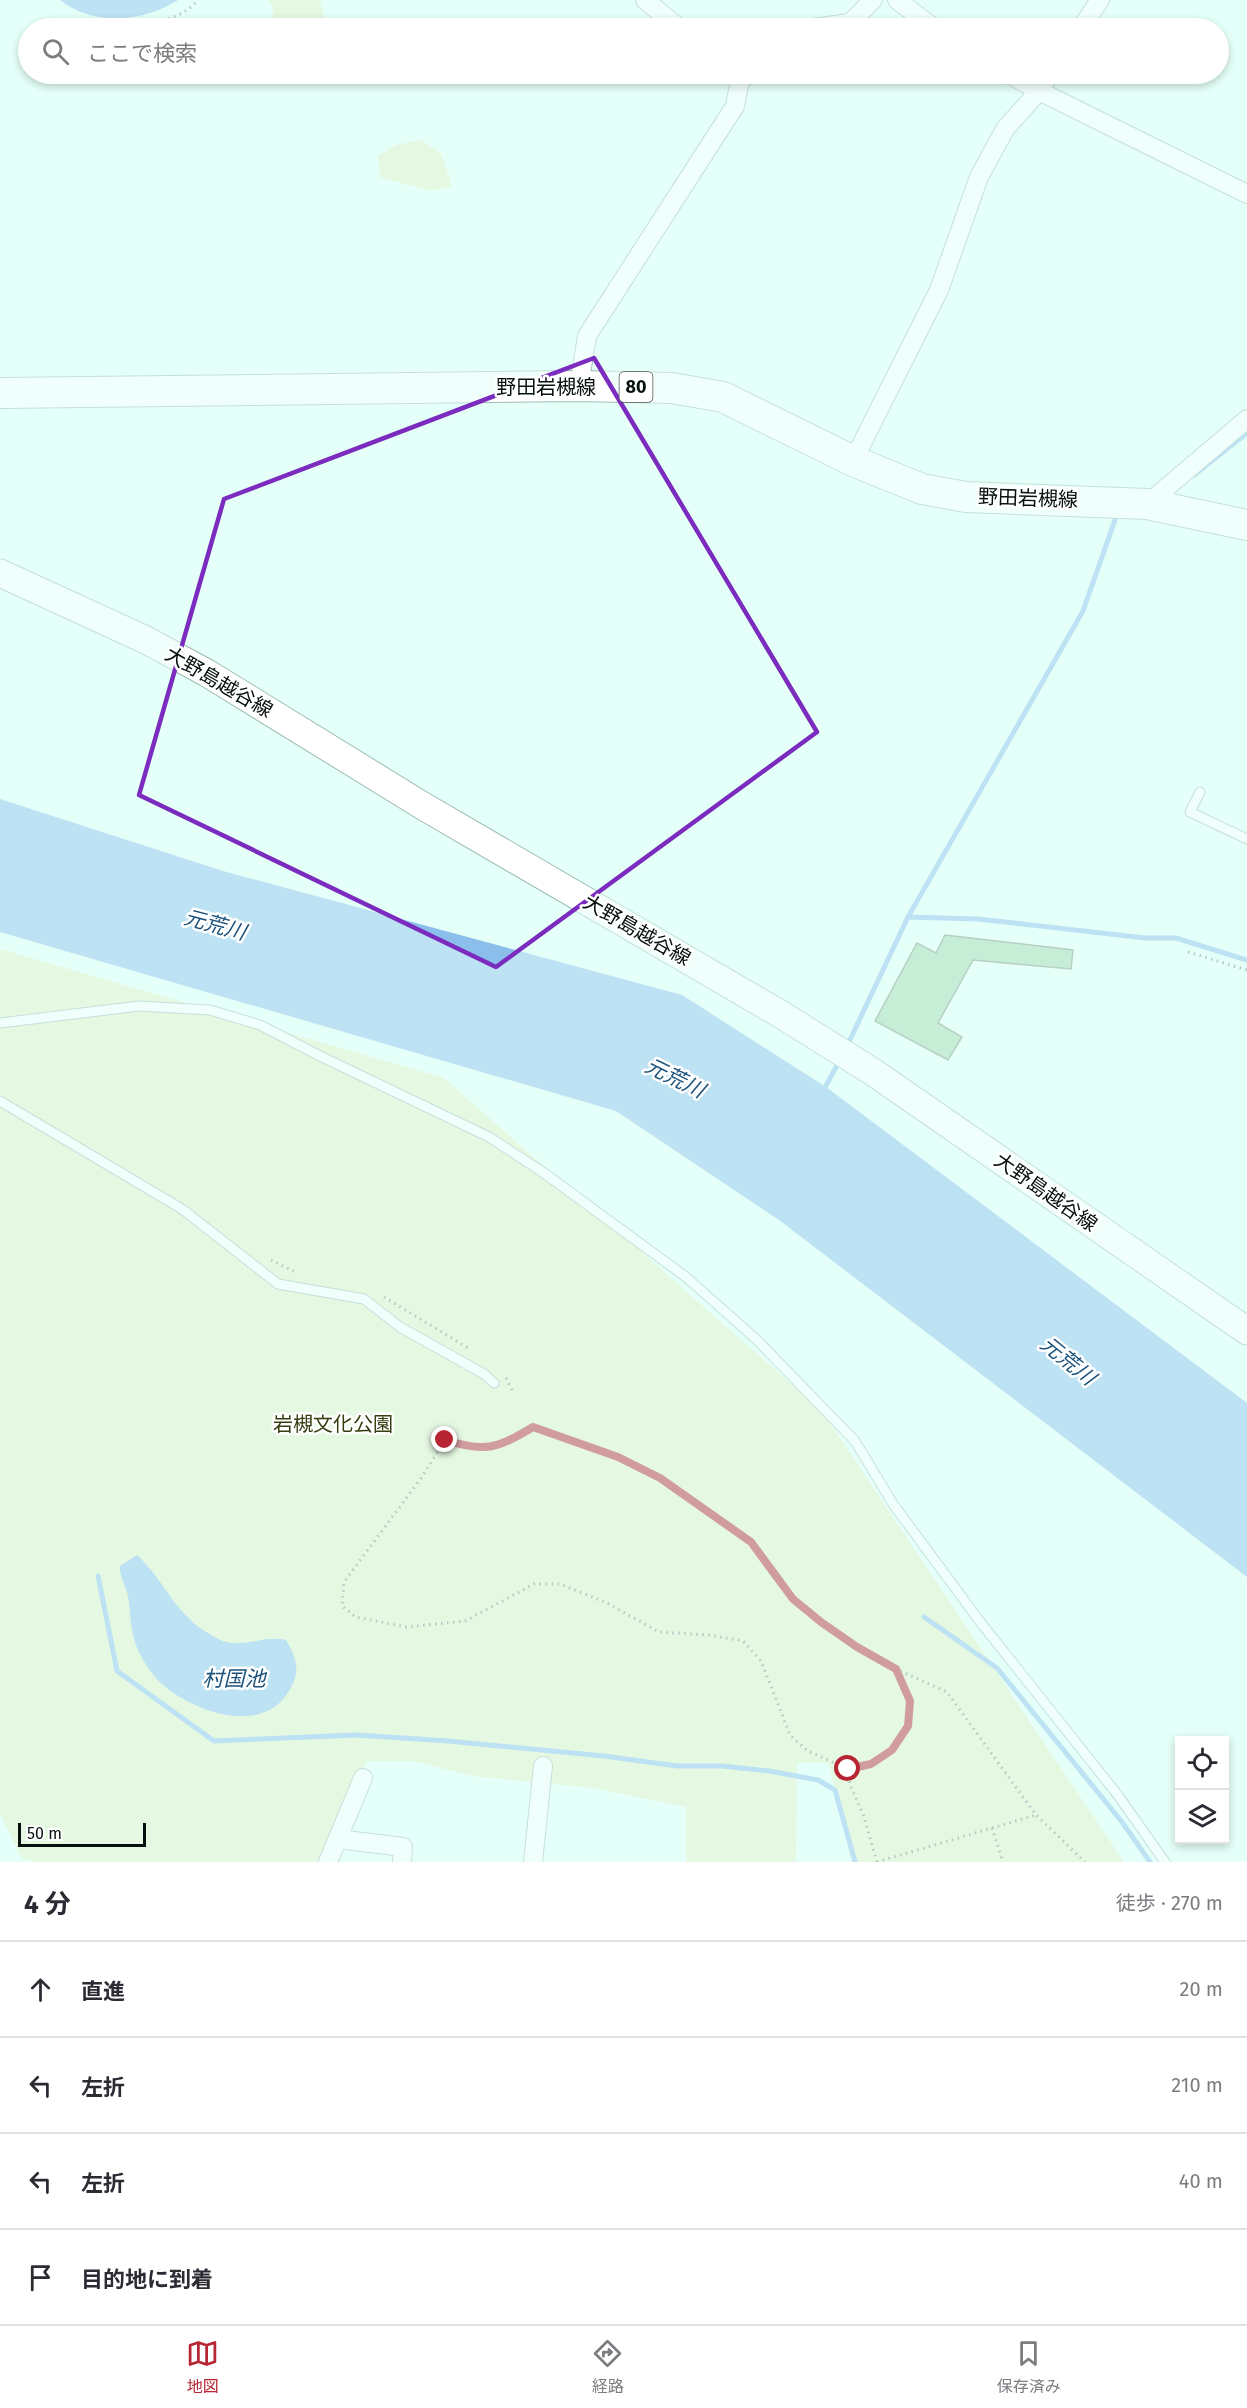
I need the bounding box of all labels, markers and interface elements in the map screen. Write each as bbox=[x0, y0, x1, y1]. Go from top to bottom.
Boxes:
search box bbox=[18, 18, 1229, 84]
icon: search bbox=[39, 35, 72, 68]
text: ここで検索 bbox=[87, 40, 197, 67]
road number: 80 bbox=[620, 372, 652, 402]
street label: 野田岩槻線 bbox=[496, 375, 596, 399]
street label: 野田岩槻線 bbox=[978, 484, 1078, 512]
street label: 大野島越谷線 bbox=[161, 642, 277, 722]
street label: 大野島越谷線 bbox=[579, 890, 695, 970]
water label: 元荒川 bbox=[181, 904, 251, 946]
water label: 元荒川 bbox=[641, 1053, 711, 1104]
street label: 大野島越谷線 bbox=[990, 1148, 1102, 1236]
water label: 元荒川 bbox=[1035, 1331, 1102, 1392]
park label: 岩槻文化公園 bbox=[273, 1412, 393, 1436]
route end bbox=[431, 1426, 457, 1452]
water label: 村国池 bbox=[203, 1666, 267, 1692]
map controls bbox=[1175, 1736, 1229, 1844]
button: locate bbox=[1175, 1736, 1229, 1790]
route start bbox=[834, 1755, 860, 1781]
button: layers bbox=[1175, 1790, 1229, 1844]
scale bar bbox=[18, 1820, 146, 1848]
text: 50 m bbox=[27, 1824, 62, 1843]
text: 4 分 bbox=[24, 1889, 71, 1920]
text: 徒歩 · 270 m bbox=[1116, 1891, 1223, 1915]
icon: ahead bbox=[24, 1973, 57, 2006]
text: 20 m bbox=[1180, 1977, 1223, 2001]
text: 直進 bbox=[81, 1978, 125, 2005]
icon: left bbox=[24, 2069, 57, 2102]
text: 210 m bbox=[1171, 2073, 1223, 2097]
text: 左折 bbox=[81, 2074, 125, 2101]
icon: left bbox=[24, 2165, 57, 2198]
text: 40 m bbox=[1179, 2169, 1223, 2193]
text: 左折 bbox=[81, 2170, 125, 2197]
icon: arrive bbox=[24, 2261, 57, 2294]
text: 目的地に到着 bbox=[81, 2266, 213, 2293]
tab: 地図 bbox=[186, 2337, 219, 2397]
tab: 経路 bbox=[591, 2337, 624, 2397]
tab: 保存済み bbox=[997, 2337, 1061, 2397]

